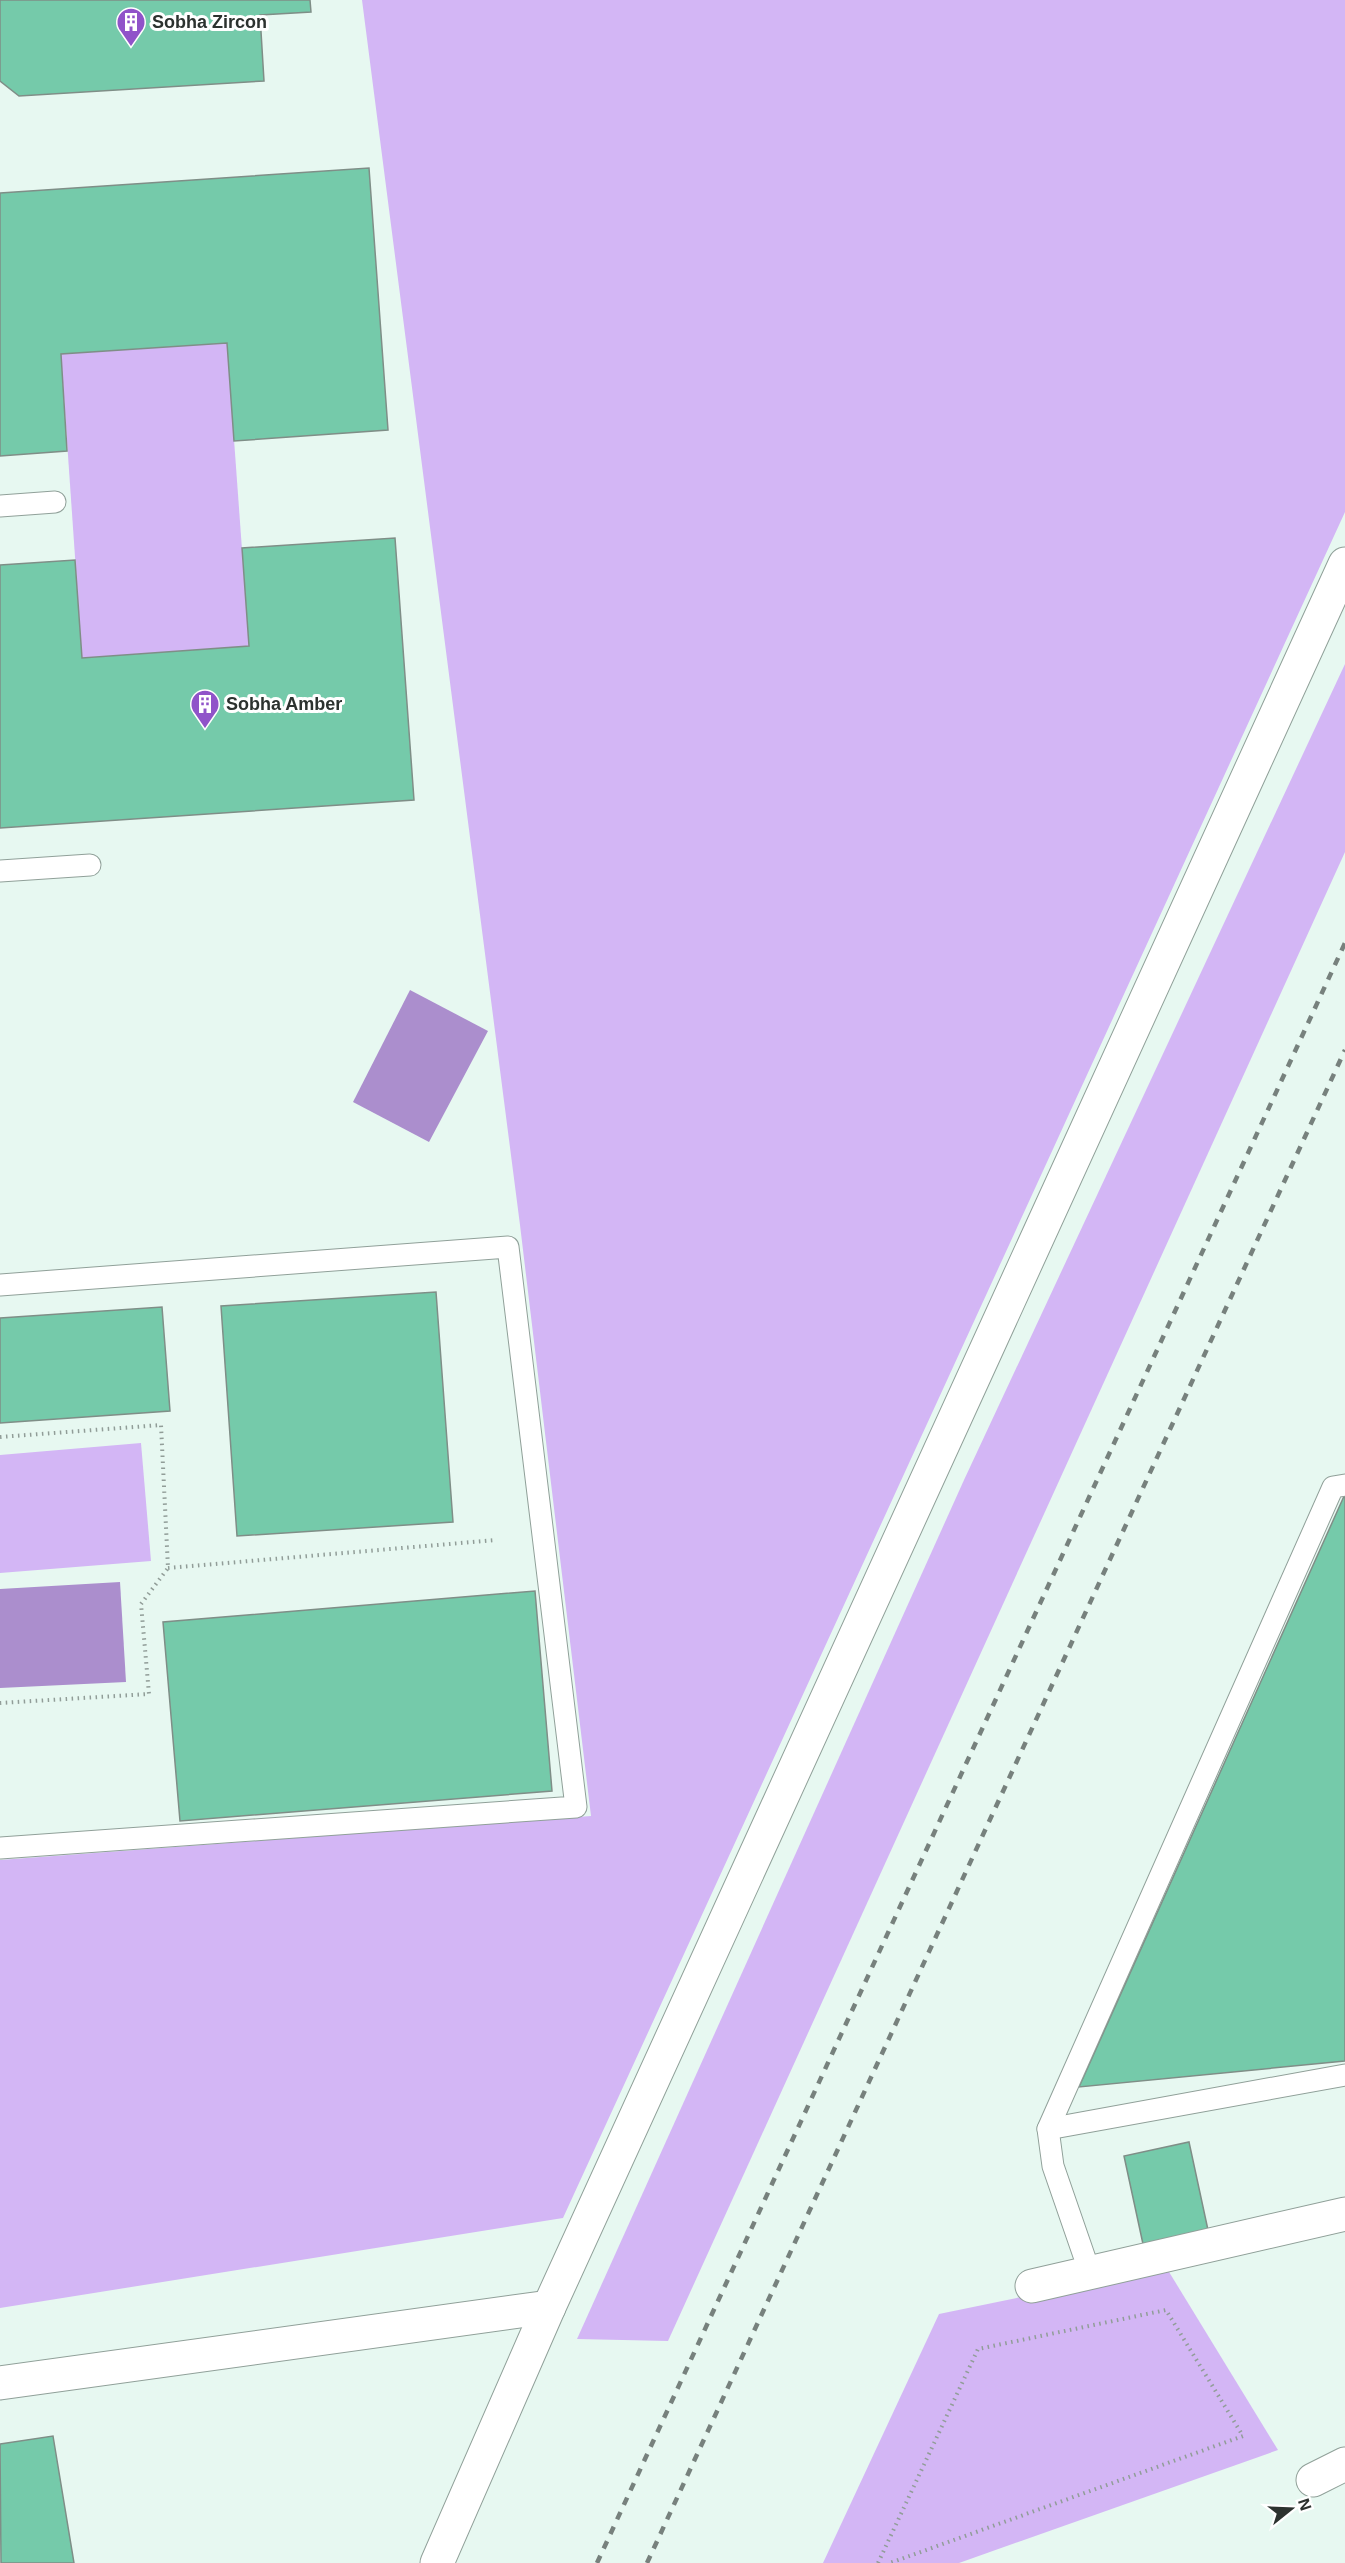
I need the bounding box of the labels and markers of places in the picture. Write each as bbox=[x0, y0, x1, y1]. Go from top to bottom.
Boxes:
building icon: Sobha Zircon bbox=[115, 6, 147, 48]
place label: Sobha Zircon bbox=[152, 12, 267, 32]
building icon: Sobha Amber bbox=[189, 688, 221, 730]
place label: Sobha Amber bbox=[226, 694, 342, 714]

